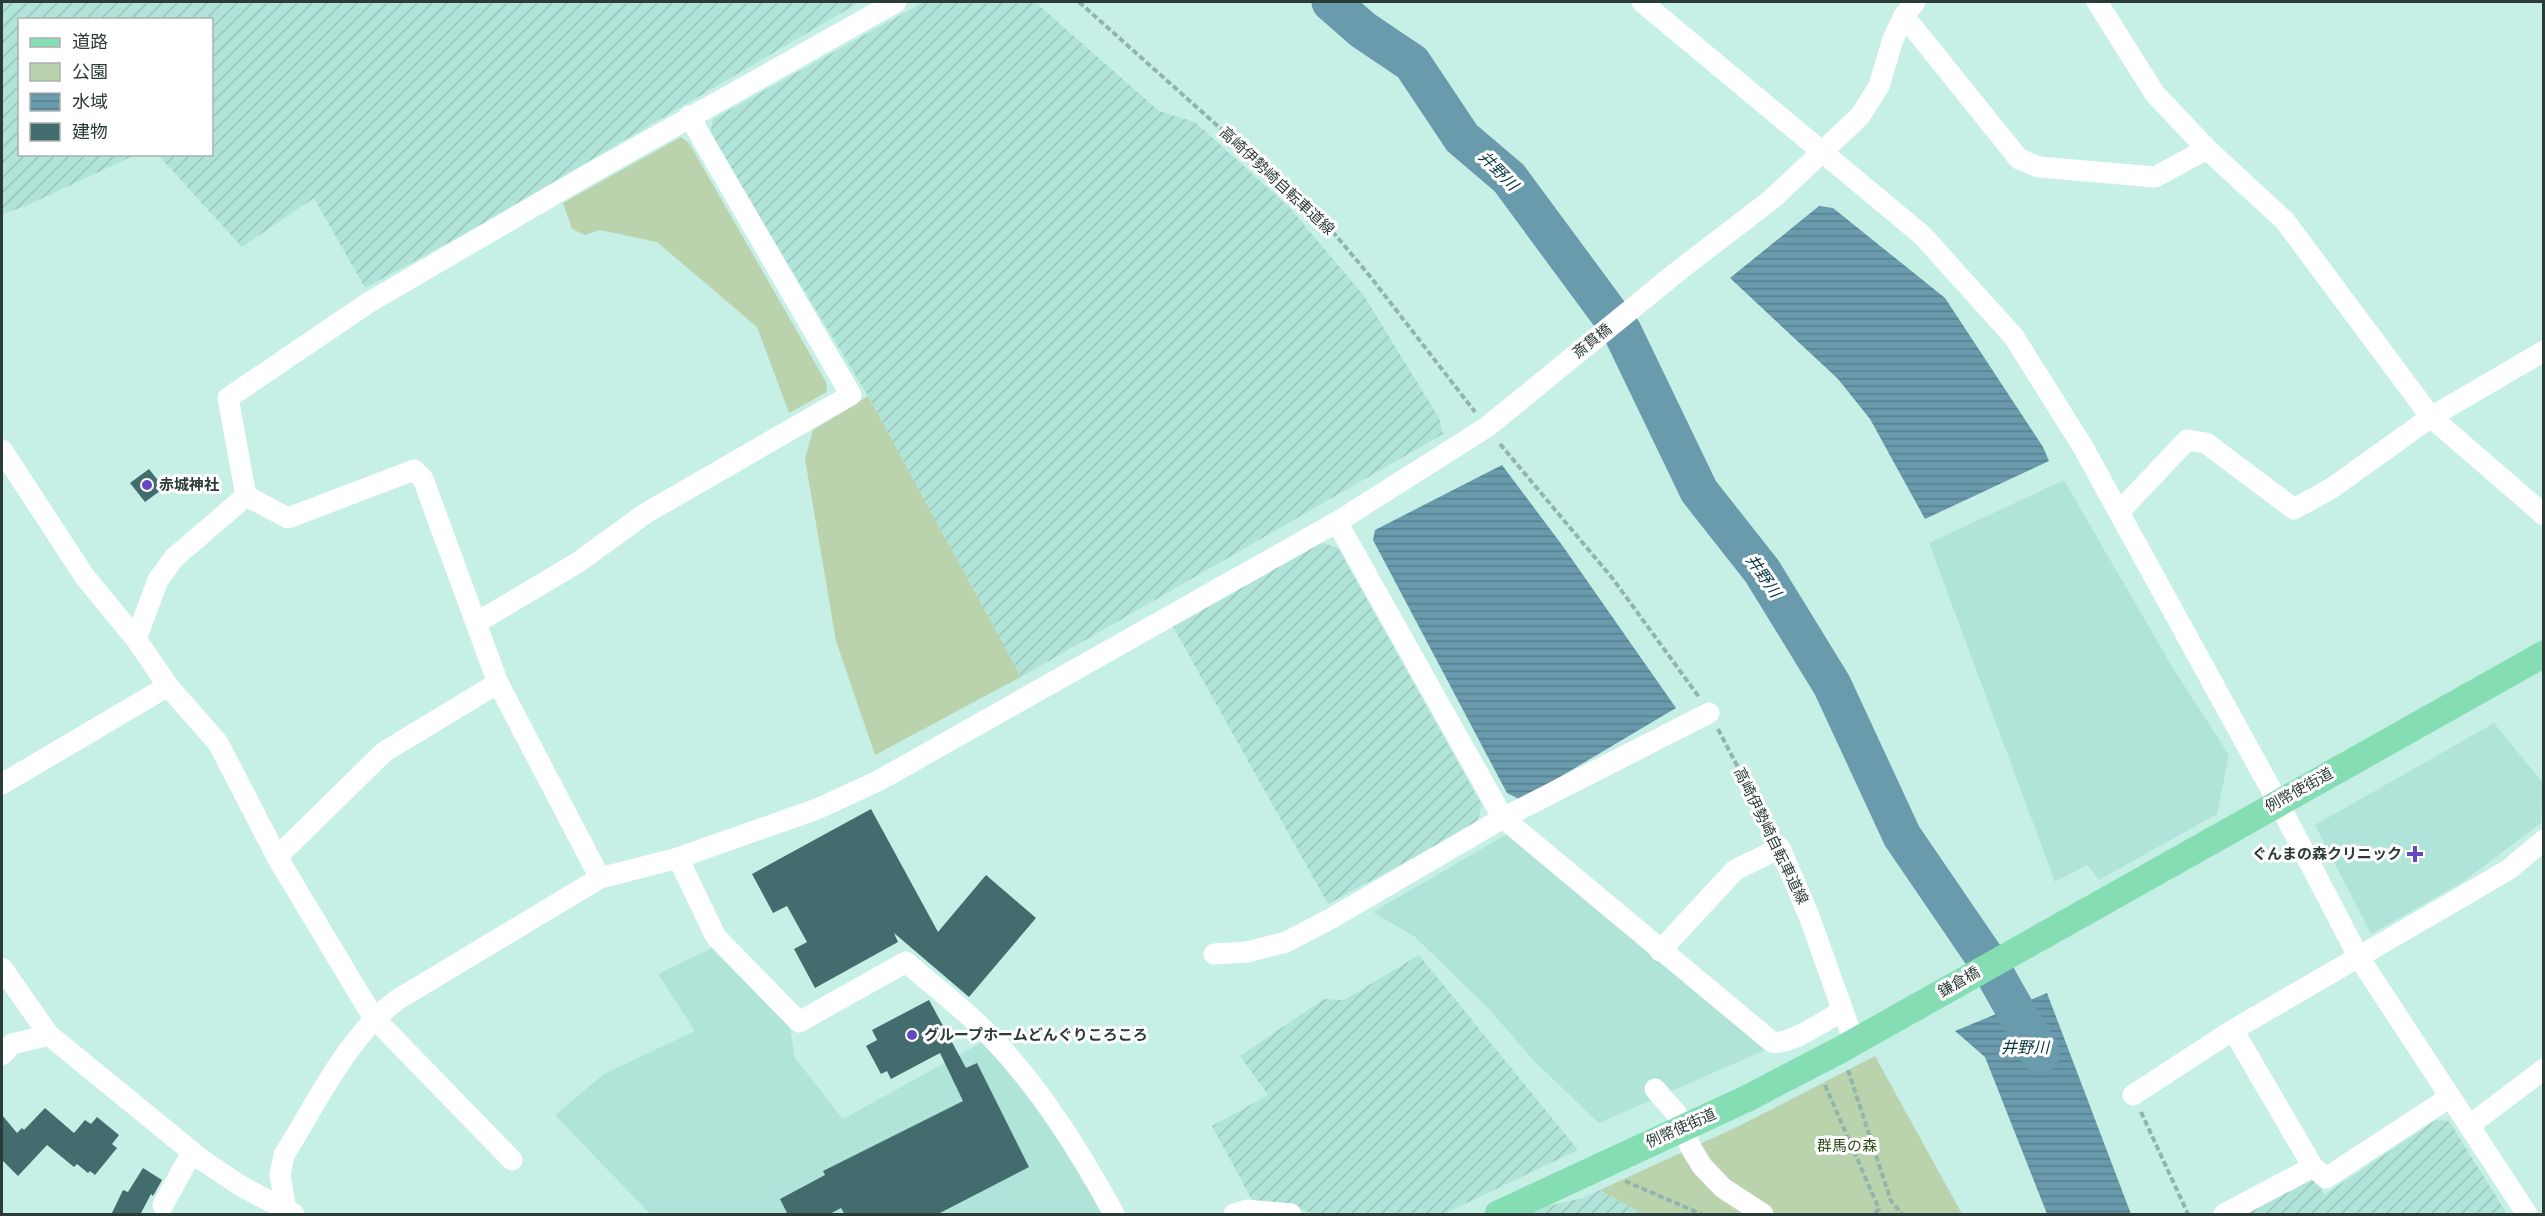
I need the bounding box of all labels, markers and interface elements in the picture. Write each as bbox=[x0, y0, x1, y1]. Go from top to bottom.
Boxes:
legend bbox=[18, 18, 213, 156]
text: 道路 bbox=[72, 31, 108, 53]
text: 公園 bbox=[72, 61, 108, 83]
text: 水域 bbox=[72, 91, 108, 113]
text: 建物 bbox=[72, 121, 108, 143]
street label: 高崎伊勢崎自転車道線 bbox=[1216, 123, 1338, 239]
water label: 井野川 bbox=[1474, 147, 1523, 196]
street label: 斎貫橋 bbox=[1569, 320, 1615, 362]
place label: 赤城神社 bbox=[159, 476, 219, 494]
marker: 赤城神社 bbox=[140, 478, 154, 492]
water label: 井野川 bbox=[1741, 551, 1786, 603]
street label: 例幣使街道 bbox=[2262, 764, 2336, 816]
street label: 高崎伊勢崎自転車道線 bbox=[1730, 765, 1812, 907]
place label: ぐんまの森クリニック bbox=[2252, 845, 2402, 863]
marker: ぐんまの森クリニック bbox=[2406, 845, 2424, 863]
street label: 鎌倉橋 bbox=[1935, 963, 1983, 1001]
place label: グループホームどんぐりころころ bbox=[924, 1026, 1148, 1044]
marker: グループホームどんぐりころころ bbox=[905, 1028, 919, 1042]
water label: 井野川 bbox=[2001, 1038, 2051, 1058]
street label: 例幣使街道 bbox=[1643, 1105, 1719, 1151]
park label: 群馬の森 bbox=[1817, 1137, 1877, 1155]

